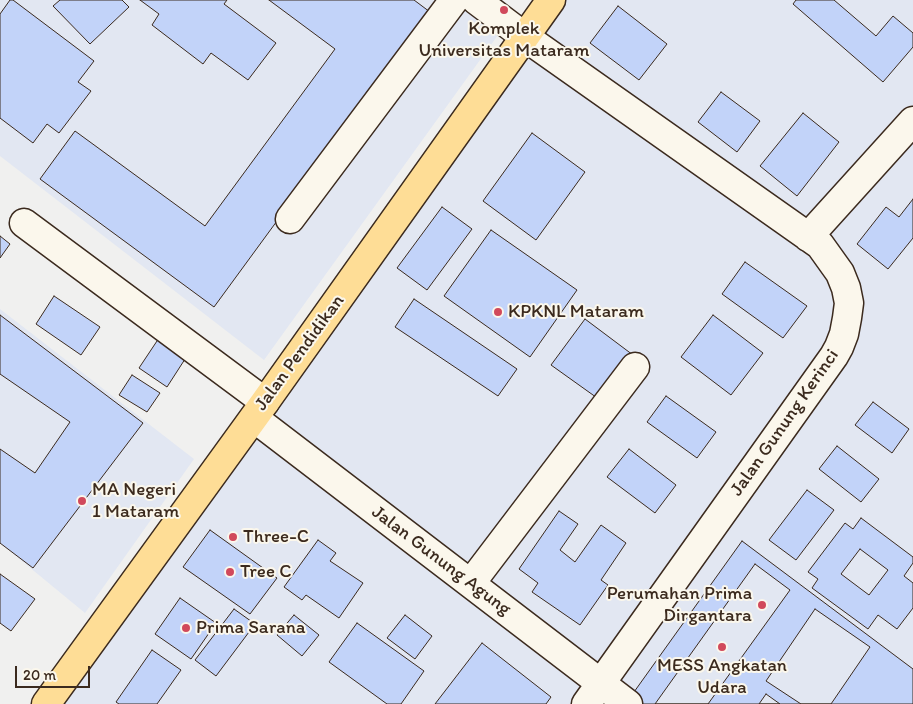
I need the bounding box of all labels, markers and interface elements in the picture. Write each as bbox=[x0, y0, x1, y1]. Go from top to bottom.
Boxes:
marker: Komplek Universitas Mataram bbox=[498, 4, 510, 16]
place label: Komplek Universitas Mataram bbox=[419, 18, 589, 62]
street label: Jalan Pendidikan bbox=[250, 290, 350, 416]
place label: KPKNL Mataram bbox=[508, 301, 644, 323]
marker: KPKNL Mataram bbox=[492, 306, 504, 318]
street label: Jalan Gunung Kerinci bbox=[726, 345, 844, 501]
place label: MA Negeri 1 Mataram bbox=[92, 479, 179, 523]
marker: MA Negeri 1 Mataram bbox=[76, 495, 88, 507]
street label: Jalan Gunung Agung bbox=[367, 501, 515, 621]
place label: Three-C bbox=[243, 526, 309, 548]
marker: Three-C bbox=[227, 531, 239, 543]
place label: Tree C bbox=[240, 561, 291, 583]
marker: Tree C bbox=[224, 566, 236, 578]
place label: Perumahan Prima Dirgantara bbox=[607, 583, 752, 627]
marker: Perumahan Prima Dirgantara bbox=[756, 599, 768, 611]
place label: Prima Sarana bbox=[196, 617, 306, 639]
marker: Prima Sarana bbox=[180, 622, 192, 634]
marker: MESS Angkatan Udara bbox=[716, 641, 728, 653]
place label: MESS Angkatan Udara bbox=[657, 655, 787, 699]
scale bar bbox=[18, 656, 92, 688]
text: 20 m bbox=[23, 666, 56, 684]

